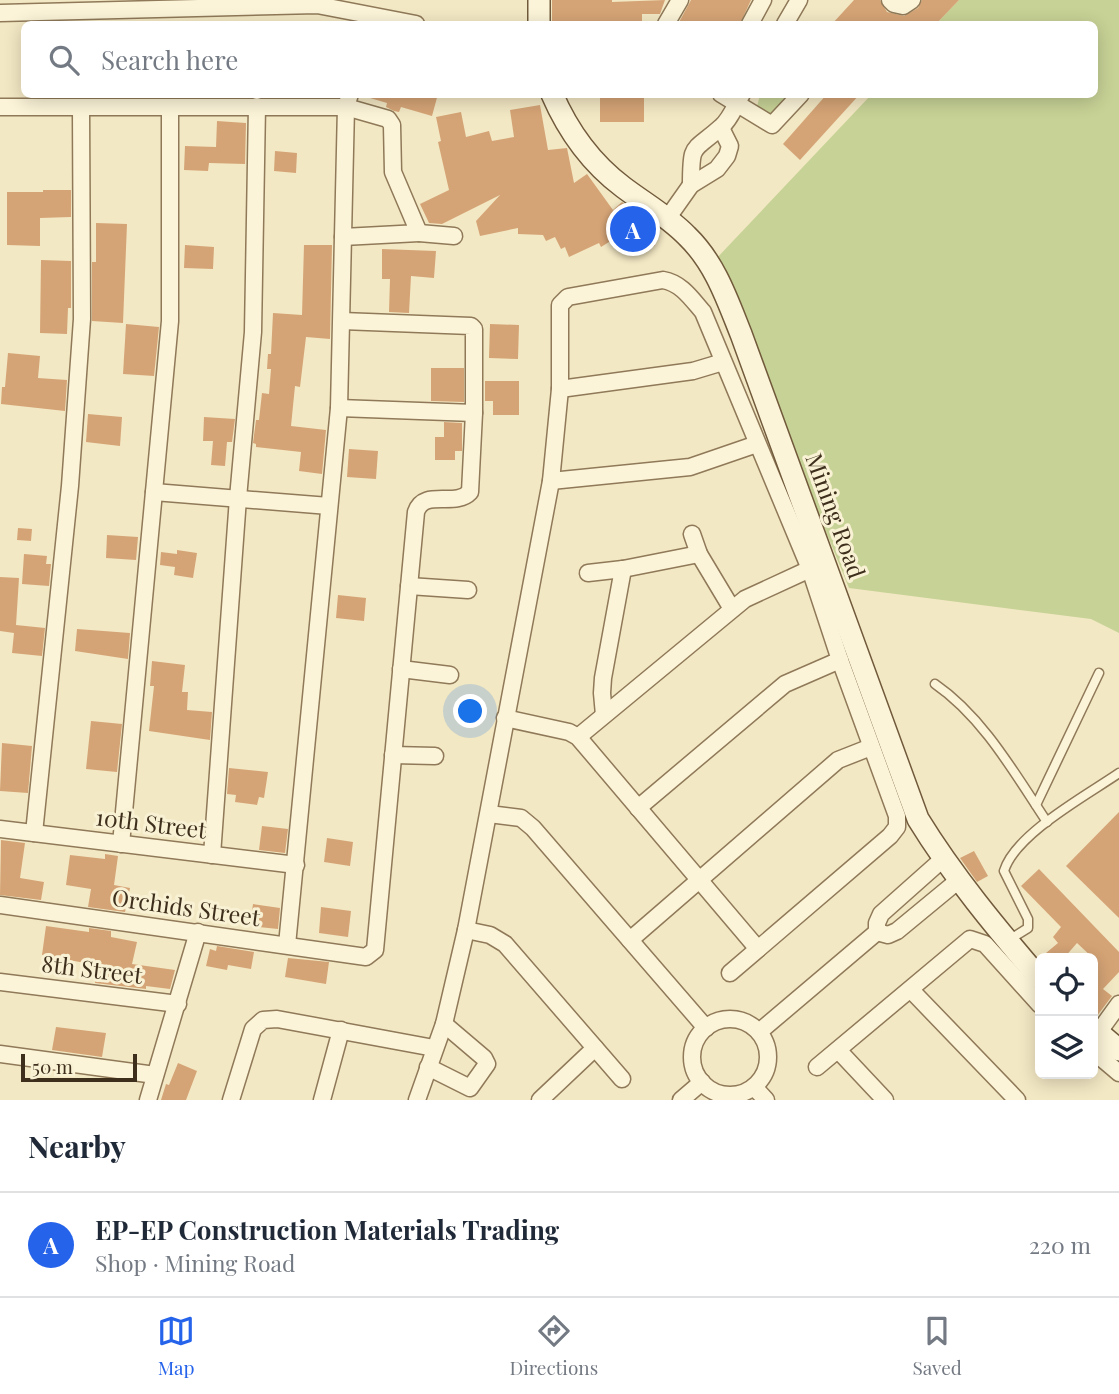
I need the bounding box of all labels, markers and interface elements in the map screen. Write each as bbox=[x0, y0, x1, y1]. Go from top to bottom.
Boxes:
search box bbox=[21, 21, 1098, 98]
icon: search bbox=[45, 41, 83, 79]
text: Search here bbox=[101, 42, 238, 77]
pin: A bbox=[610, 203, 656, 255]
street label: Mining Road bbox=[799, 449, 873, 582]
your location bbox=[453, 694, 487, 728]
street label: 10th Street bbox=[94, 800, 209, 845]
street label: Orchids Street bbox=[110, 881, 263, 932]
street label: 8th Street bbox=[40, 947, 145, 990]
map controls bbox=[1035, 953, 1098, 1079]
button: locate bbox=[1035, 953, 1098, 1016]
button: layers bbox=[1035, 1016, 1098, 1079]
scale bar bbox=[21, 1051, 136, 1083]
text: 50 m bbox=[32, 1053, 73, 1079]
text: Nearby bbox=[28, 1126, 126, 1166]
text: EP-EP Construction Materials Trading bbox=[95, 1212, 559, 1247]
text: A bbox=[43, 1229, 59, 1260]
text: 220 m bbox=[1029, 1229, 1091, 1260]
text: Shop · Mining Road bbox=[95, 1247, 295, 1278]
tab: Map bbox=[157, 1312, 195, 1380]
tab: Directions bbox=[509, 1312, 598, 1380]
tab: Saved bbox=[912, 1312, 962, 1380]

